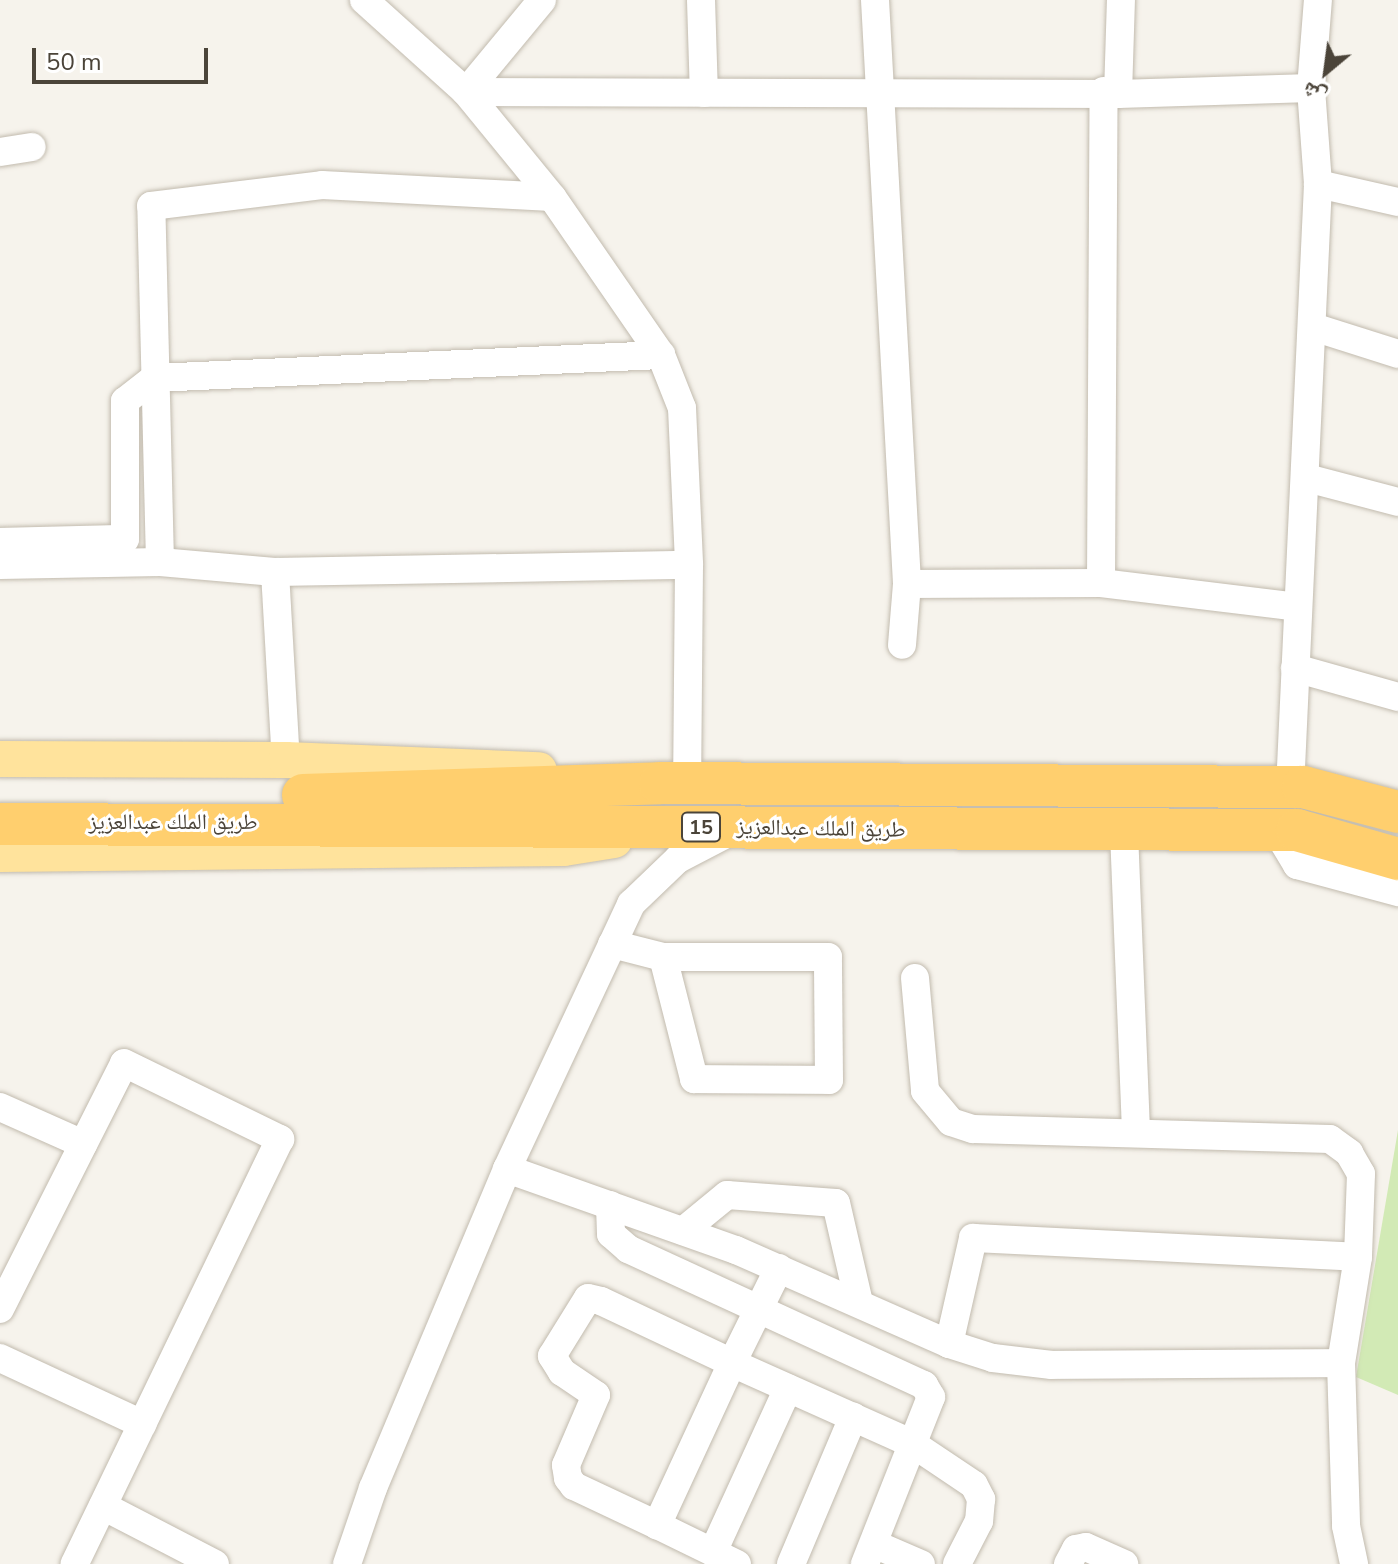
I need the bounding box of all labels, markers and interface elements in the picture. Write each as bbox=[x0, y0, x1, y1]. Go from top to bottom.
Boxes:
scale bar bbox=[36, 32, 212, 82]
north arrow bbox=[1286, 32, 1366, 112]
text: 50 m bbox=[46, 46, 102, 78]
text: ش bbox=[1297, 74, 1332, 112]
street label: طريق الملك عبدالعزيز bbox=[88, 810, 258, 836]
road number: 15 bbox=[681, 811, 721, 843]
street label: طريق الملك عبدالعزيز bbox=[736, 814, 906, 844]

